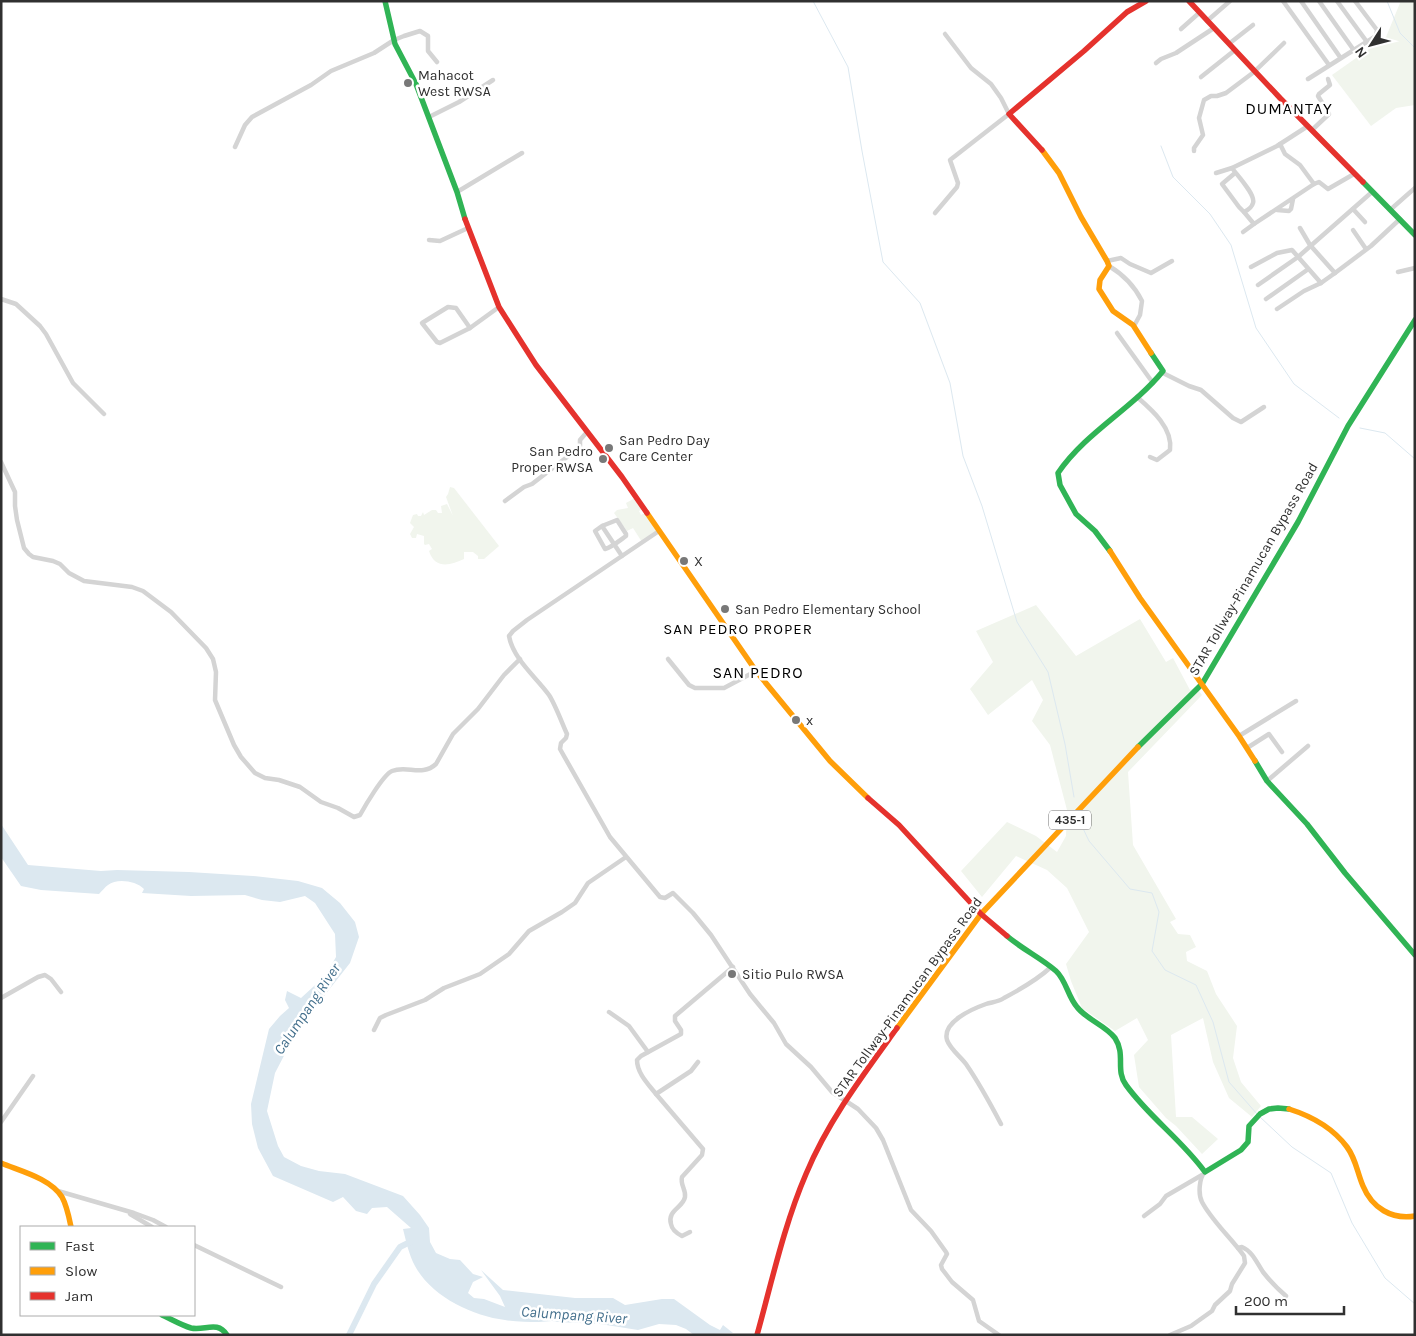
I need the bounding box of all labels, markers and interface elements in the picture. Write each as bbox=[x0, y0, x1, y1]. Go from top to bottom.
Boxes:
north arrow bbox=[1346, 20, 1396, 70]
text: N bbox=[1351, 43, 1371, 61]
place label: Mahacot West RWSA bbox=[418, 67, 491, 100]
marker: Mahacot West RWSA bbox=[402, 77, 414, 89]
district label: DUMANTAY bbox=[1245, 99, 1333, 118]
place label: San Pedro Day Care Center bbox=[619, 432, 710, 465]
marker: San Pedro Day Care Center bbox=[603, 442, 615, 454]
place label: San Pedro Proper RWSA bbox=[511, 443, 593, 476]
marker: San Pedro Proper RWSA bbox=[597, 453, 609, 465]
street label: STAR Tollway-Pinamucan Bypass Road bbox=[1185, 460, 1322, 679]
place label: X bbox=[694, 553, 703, 570]
marker: X bbox=[678, 555, 690, 567]
place label: San Pedro Elementary School bbox=[735, 601, 921, 618]
marker: San Pedro Elementary School bbox=[719, 603, 731, 615]
district label: SAN PEDRO PROPER bbox=[663, 620, 813, 638]
district label: SAN PEDRO bbox=[712, 663, 804, 682]
place label: x bbox=[806, 712, 813, 729]
marker: x bbox=[790, 714, 802, 726]
road number: 435-1 bbox=[1049, 810, 1091, 830]
street label: STAR Tollway-Pinamucan Bypass Road bbox=[829, 894, 986, 1101]
water label: Calumpang River bbox=[270, 959, 345, 1058]
place label: Sitio Pulo RWSA bbox=[742, 966, 844, 983]
marker: Sitio Pulo RWSA bbox=[726, 968, 738, 980]
legend bbox=[20, 1226, 195, 1316]
text: Fast bbox=[65, 1237, 95, 1255]
text: Slow bbox=[65, 1262, 97, 1280]
scale bar bbox=[1236, 1284, 1344, 1316]
text: Jam bbox=[65, 1287, 93, 1305]
text: 200 m bbox=[1244, 1292, 1288, 1310]
water label: Calumpang River bbox=[520, 1302, 628, 1328]

